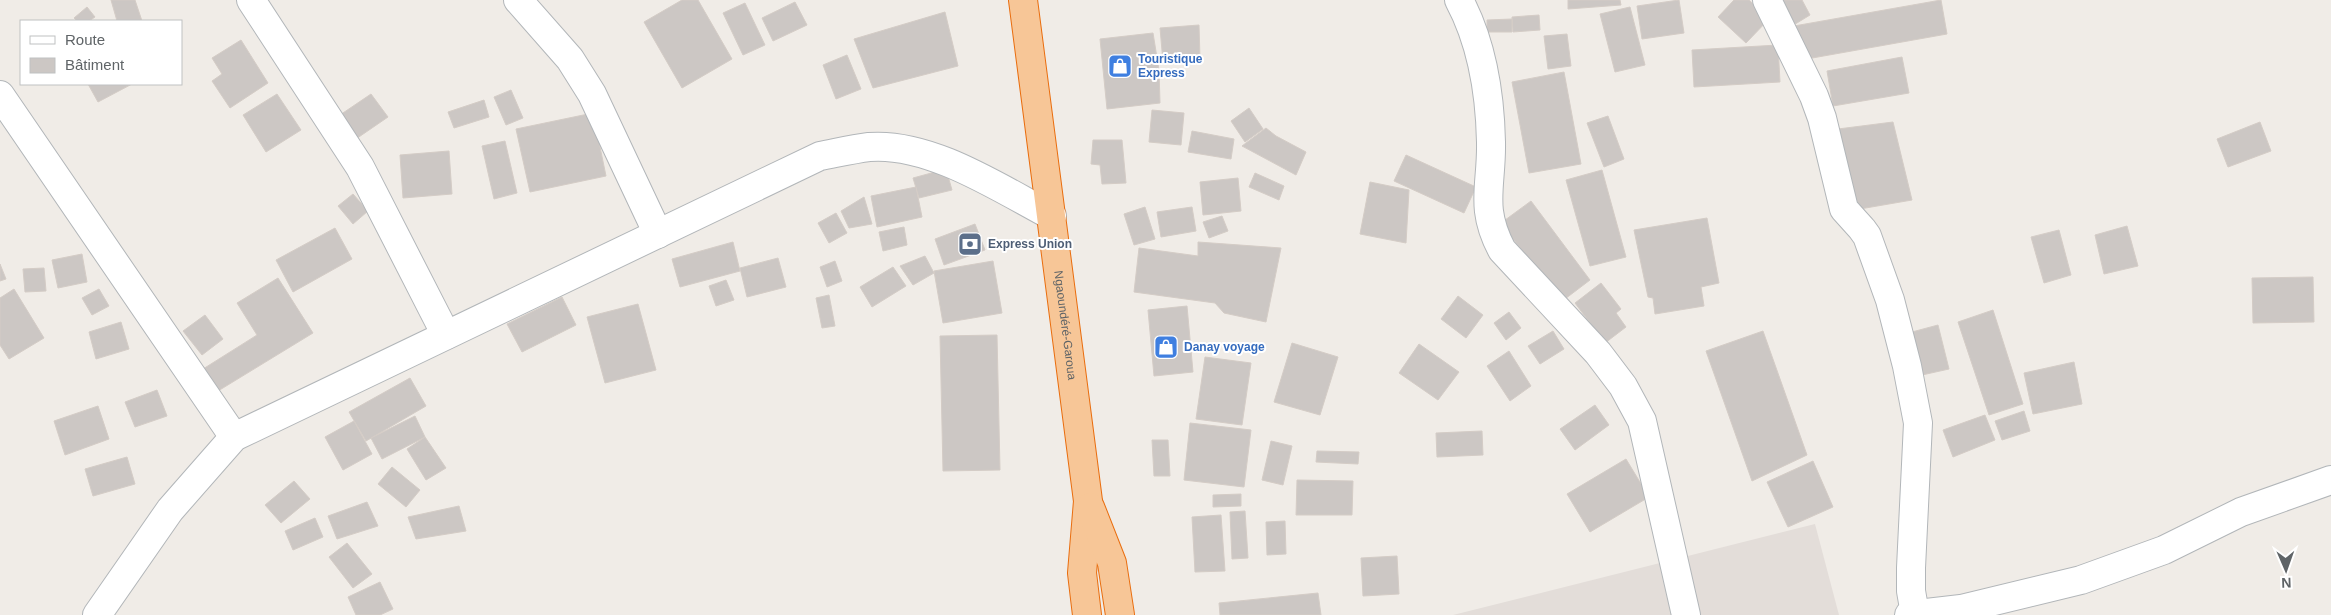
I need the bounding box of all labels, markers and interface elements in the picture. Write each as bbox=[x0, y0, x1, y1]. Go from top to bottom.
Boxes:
legend bbox=[20, 20, 182, 85]
text: Route bbox=[65, 31, 105, 48]
place label: Touristique Express bbox=[1138, 52, 1203, 80]
shop icon: Touristique Express bbox=[1107, 53, 1133, 79]
text: Bâtiment bbox=[65, 56, 125, 73]
bank icon: Express Union bbox=[957, 231, 983, 257]
place label: Express Union bbox=[988, 237, 1072, 251]
street label: Ngaoundéré-Garoua bbox=[1051, 270, 1079, 381]
shop icon: Danay voyage bbox=[1153, 334, 1179, 360]
place label: Danay voyage bbox=[1184, 340, 1265, 354]
north arrow bbox=[2261, 545, 2311, 595]
text: N bbox=[2281, 575, 2292, 591]

